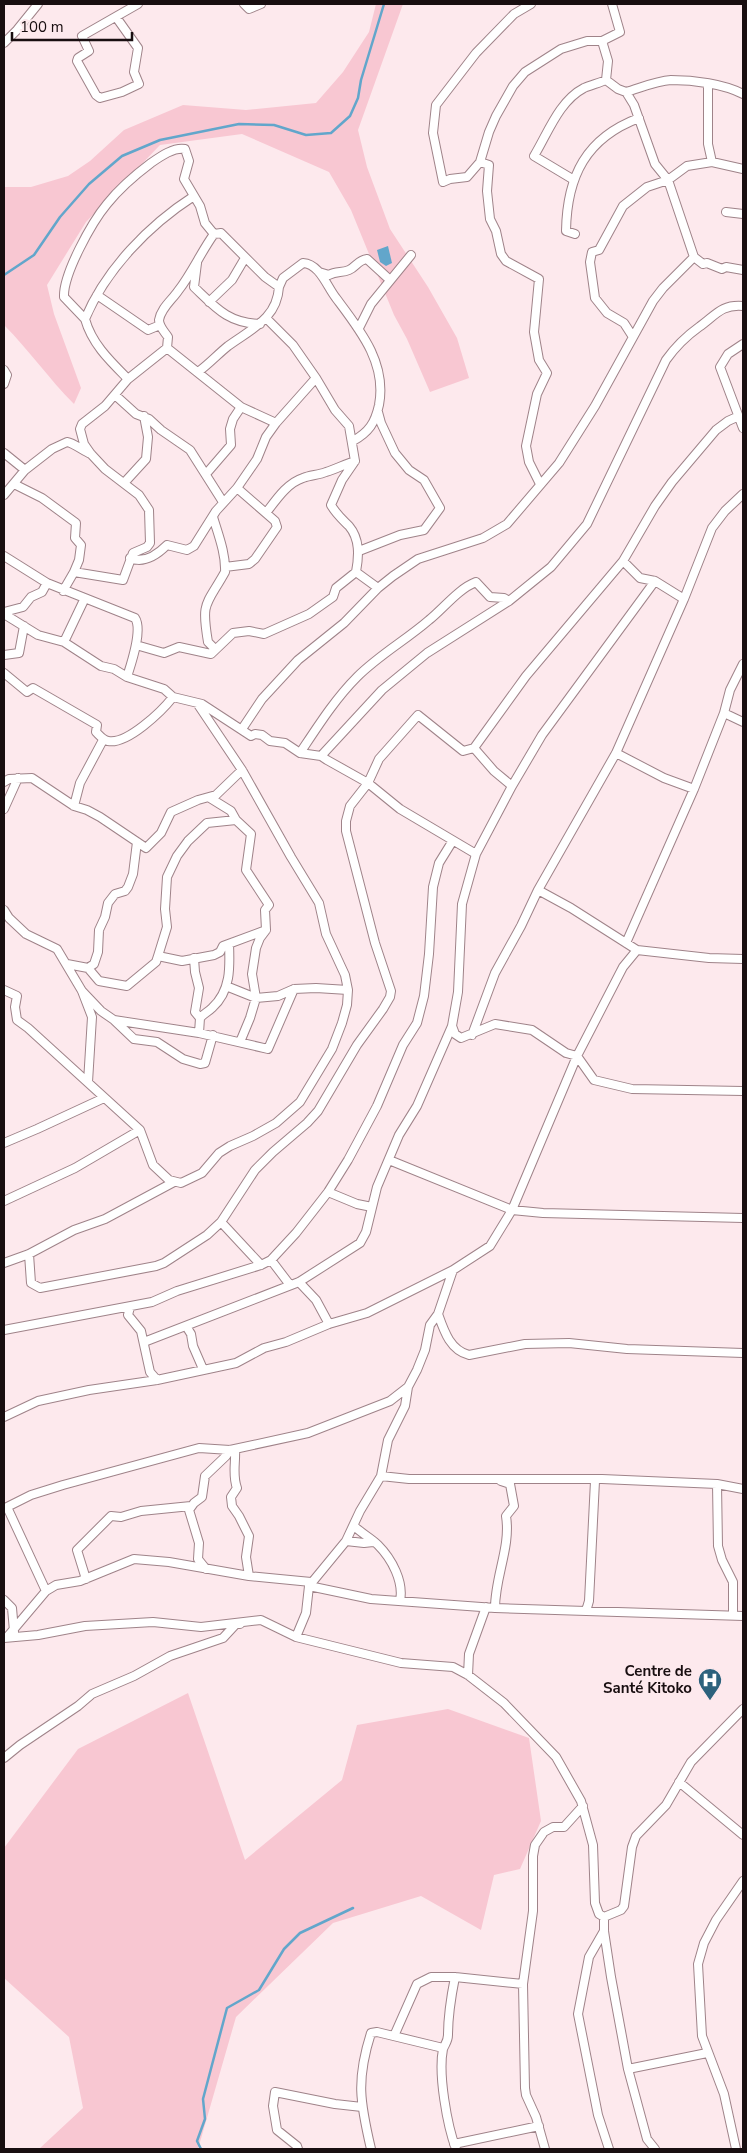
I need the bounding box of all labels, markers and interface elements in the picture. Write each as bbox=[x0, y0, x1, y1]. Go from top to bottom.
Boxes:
scale bar bbox=[12, 10, 132, 42]
text: 100 m bbox=[20, 17, 64, 37]
place label: Centre de Santé Kitoko bbox=[603, 1661, 692, 1698]
hospital icon: Centre de Santé Kitoko bbox=[697, 1667, 723, 1701]

